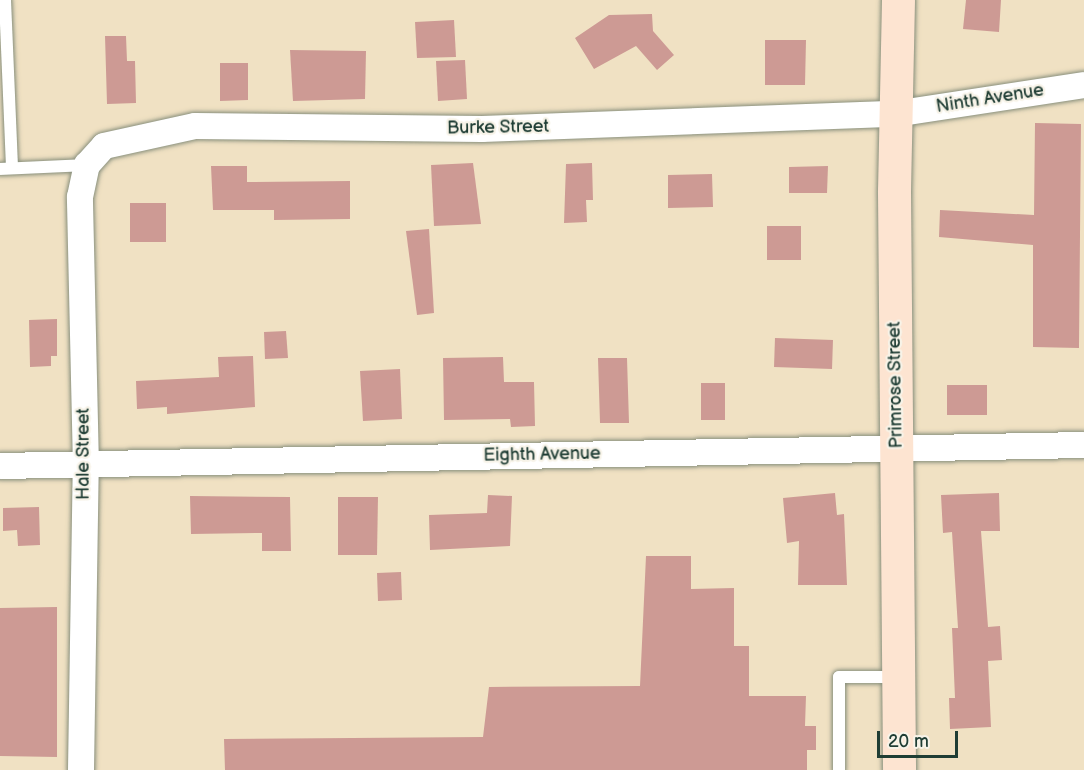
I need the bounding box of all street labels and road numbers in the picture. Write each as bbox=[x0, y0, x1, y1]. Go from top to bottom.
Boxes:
street label: Ninth Avenue bbox=[935, 80, 1045, 118]
street label: Burke Street bbox=[447, 116, 549, 140]
street label: Primrose Street bbox=[884, 321, 908, 449]
street label: Hale Street bbox=[73, 408, 95, 500]
street label: Eighth Avenue bbox=[483, 443, 601, 467]

